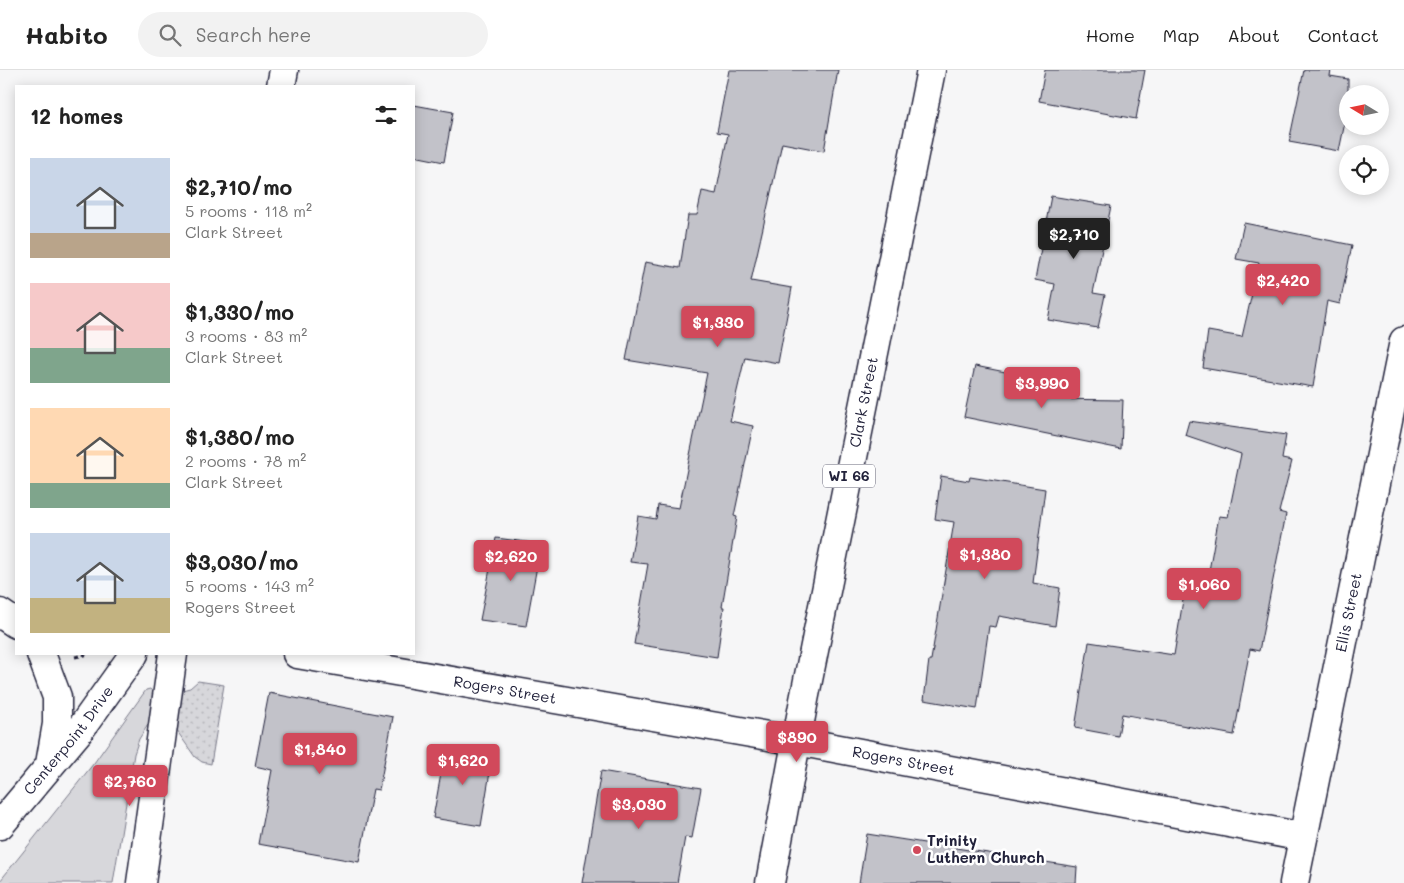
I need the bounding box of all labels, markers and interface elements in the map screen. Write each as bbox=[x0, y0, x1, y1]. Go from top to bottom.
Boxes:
search box bbox=[138, 12, 488, 57]
text: Habito bbox=[25, 19, 108, 50]
icon: search bbox=[156, 21, 184, 49]
text: Search here bbox=[196, 22, 311, 47]
text: Home bbox=[1086, 23, 1135, 47]
text: Map bbox=[1163, 23, 1199, 47]
text: About bbox=[1227, 23, 1280, 47]
text: Contact bbox=[1308, 23, 1379, 47]
north arrow bbox=[1339, 85, 1389, 135]
map controls bbox=[1339, 85, 1389, 195]
icon: filters bbox=[372, 101, 400, 129]
text: 12 homes bbox=[30, 102, 123, 129]
button: locate bbox=[1339, 145, 1389, 195]
text: $2,710/mo bbox=[185, 173, 292, 200]
icon: home bbox=[70, 178, 130, 238]
text: 5 rooms · 118 m² bbox=[185, 200, 312, 221]
pin: $2,710 bbox=[1033, 218, 1115, 260]
text: Clark Street bbox=[185, 221, 283, 242]
text: $2,710 bbox=[1049, 223, 1099, 244]
pin: $2,420 bbox=[1242, 264, 1324, 306]
text: $2,420 bbox=[1256, 269, 1310, 290]
text: $1,330/mo bbox=[185, 298, 294, 325]
icon: home bbox=[70, 303, 130, 363]
pin: $1,330 bbox=[677, 306, 759, 348]
text: $1,330 bbox=[692, 311, 744, 332]
text: 3 rooms · 83 m² bbox=[185, 325, 307, 346]
text: Clark Street bbox=[185, 346, 283, 367]
street label: Clark Street bbox=[844, 355, 882, 449]
pin: $3,990 bbox=[1001, 366, 1083, 409]
text: $3,990 bbox=[1015, 372, 1069, 393]
text: $1,380/mo bbox=[185, 423, 295, 450]
icon: home bbox=[70, 428, 130, 488]
text: 2 rooms · 78 m² bbox=[185, 450, 306, 471]
road number: WI 66 bbox=[823, 464, 875, 488]
text: Clark Street bbox=[185, 471, 283, 492]
pin: $1,380 bbox=[944, 538, 1026, 580]
pin: $2,620 bbox=[470, 540, 552, 582]
text: $1,380 bbox=[959, 543, 1011, 564]
text: $2,620 bbox=[485, 545, 537, 566]
text: $3,030/mo bbox=[185, 548, 298, 575]
icon: home bbox=[70, 553, 130, 613]
pin: $1,060 bbox=[1163, 568, 1245, 610]
street label: Ellis Street bbox=[1330, 571, 1366, 654]
text: $1,060 bbox=[1178, 573, 1230, 594]
text: 5 rooms · 143 m² bbox=[185, 575, 314, 596]
text: Rogers Street bbox=[185, 596, 296, 617]
street label: Rogers Street bbox=[452, 670, 558, 708]
street label: Centerpoint Drive bbox=[19, 681, 117, 799]
pin: $890 bbox=[767, 720, 827, 763]
text: $890 bbox=[777, 726, 817, 747]
pin: $1,840 bbox=[279, 732, 361, 775]
text: $1,840 bbox=[294, 738, 346, 759]
street label: Rogers Street bbox=[851, 741, 957, 780]
pin: $1,620 bbox=[422, 744, 504, 786]
text: $1,620 bbox=[438, 749, 488, 770]
pin: $2,760 bbox=[89, 764, 171, 807]
text: $2,760 bbox=[104, 770, 156, 791]
pin: $3,030 bbox=[598, 788, 680, 830]
text: $3,030 bbox=[612, 793, 666, 814]
place label: Trinity Luthern Church bbox=[927, 830, 1045, 867]
marker: Trinity Luthern Church bbox=[911, 844, 923, 856]

